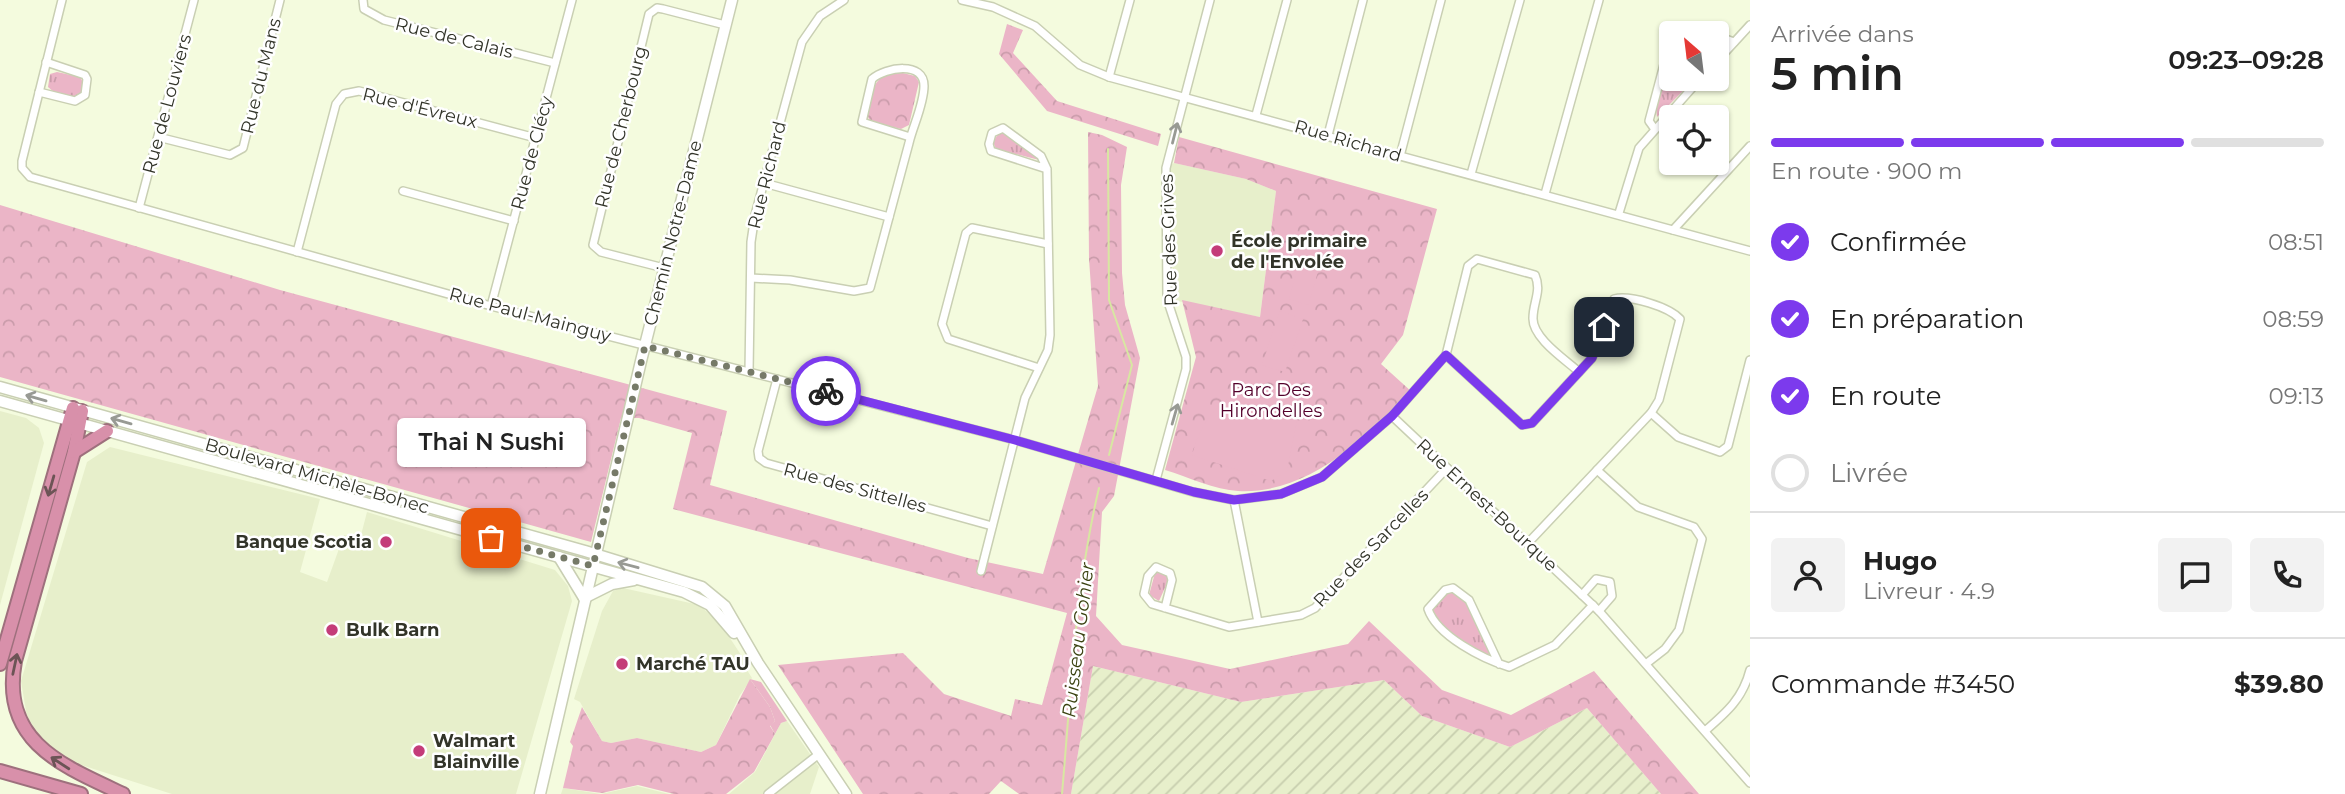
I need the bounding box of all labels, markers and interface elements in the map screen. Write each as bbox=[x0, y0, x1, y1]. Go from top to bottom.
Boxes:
street label: Rue de Calais bbox=[393, 13, 515, 63]
street label: Rue du Mans bbox=[236, 16, 286, 136]
text: Arrivée dans bbox=[1771, 20, 1914, 48]
north arrow bbox=[1659, 21, 1729, 91]
map controls bbox=[1659, 21, 1729, 175]
street label: Rue de Louviers bbox=[138, 32, 196, 176]
street label: Rue de Cherbourg bbox=[590, 44, 652, 210]
text: 09:23–09:28 bbox=[2168, 44, 2324, 76]
text: 5 min bbox=[1771, 45, 1904, 102]
street label: Rue d'Évreux bbox=[360, 83, 480, 133]
street label: Rue de Clécy bbox=[506, 94, 558, 212]
button: locate bbox=[1659, 105, 1729, 175]
street label: Rue Richard bbox=[1292, 115, 1404, 167]
street label: Rue Richard bbox=[743, 119, 791, 231]
one-way arrow bbox=[1169, 122, 1182, 144]
street label: Chemin Notre-Dame bbox=[639, 138, 707, 328]
text: En route · 900 m bbox=[1771, 157, 1962, 185]
street label: Rue des Grives bbox=[1156, 173, 1182, 306]
icon: check bbox=[1771, 223, 1809, 261]
text: Confirmée bbox=[1830, 226, 1967, 258]
text: 08:51 bbox=[2268, 228, 2324, 256]
place label: École primaire de l'Envolée bbox=[1231, 230, 1367, 273]
marker: École primaire de l'Envolée bbox=[1209, 243, 1225, 259]
street label: Rue Paul-Mainguy bbox=[447, 283, 614, 347]
pin bbox=[1574, 297, 1634, 357]
icon: check bbox=[1771, 300, 1809, 338]
text: En préparation bbox=[1830, 303, 2024, 335]
text: 08:59 bbox=[2262, 305, 2324, 333]
icon: home bbox=[1585, 308, 1623, 346]
courier bbox=[791, 356, 861, 426]
icon: bike bbox=[807, 372, 845, 410]
icon: check bbox=[1771, 377, 1809, 415]
park label: Parc Des Hirondelles bbox=[1220, 379, 1322, 422]
text: En route bbox=[1830, 380, 1941, 412]
text: 09:13 bbox=[2269, 382, 2324, 410]
one-way arrow bbox=[26, 390, 48, 403]
one-way arrow bbox=[1169, 404, 1182, 426]
one-way arrow bbox=[111, 414, 133, 427]
callout: Thai N Sushi bbox=[396, 419, 586, 468]
text: Thai N Sushi bbox=[419, 428, 564, 456]
street label: Boulevard Michèle-Bohec bbox=[202, 433, 432, 519]
street label: Rue Ernest-Bourque bbox=[1412, 434, 1562, 576]
text: Livrée bbox=[1830, 457, 1908, 489]
street label: Rue des Sittelles bbox=[781, 458, 929, 518]
one-way arrow bbox=[43, 475, 56, 497]
street label: Rue des Sarcelles bbox=[1309, 484, 1433, 612]
pin bbox=[461, 508, 521, 568]
icon: bag bbox=[472, 519, 510, 557]
place label: Banque Scotia bbox=[235, 531, 372, 553]
marker: Banque Scotia bbox=[378, 534, 394, 550]
button: person bbox=[1771, 538, 1845, 612]
button: chat bbox=[2158, 538, 2232, 612]
button: phone bbox=[2250, 538, 2324, 612]
text: Hugo bbox=[1863, 545, 1937, 577]
one-way arrow bbox=[617, 557, 639, 570]
water label: Ruisseau Gohier bbox=[1057, 561, 1099, 719]
text: Livreur · 4.9 bbox=[1863, 577, 1995, 605]
place label: Bulk Barn bbox=[346, 619, 439, 641]
marker: Bulk Barn bbox=[324, 622, 340, 638]
one-way arrow bbox=[8, 653, 22, 676]
place label: Marché TAU bbox=[636, 653, 750, 675]
marker: Marché TAU bbox=[614, 656, 630, 672]
text: Commande #3450 bbox=[1771, 668, 2015, 700]
text: $39.80 bbox=[2234, 668, 2324, 700]
place label: Walmart Blainville bbox=[433, 730, 519, 773]
marker: Walmart Blainville bbox=[411, 743, 427, 759]
one-way arrow bbox=[50, 755, 70, 769]

